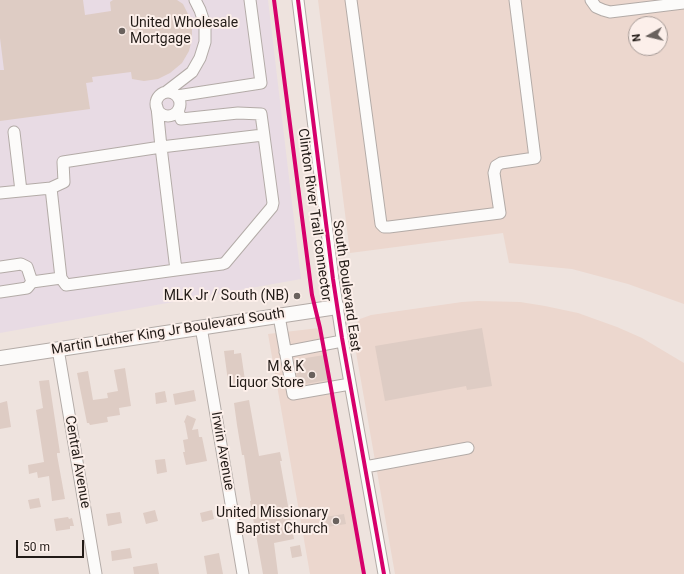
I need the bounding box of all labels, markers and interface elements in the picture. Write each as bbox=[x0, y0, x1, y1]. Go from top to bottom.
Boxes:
place label: United Wholesale Mortgage bbox=[130, 15, 238, 48]
north arrow bbox=[628, 16, 668, 56]
marker: United Wholesale Mortgage bbox=[117, 26, 127, 36]
text: N bbox=[630, 33, 644, 42]
street label: Clinton River Trail connector bbox=[294, 127, 334, 303]
street label: South Boulevard East bbox=[328, 219, 364, 353]
place label: MLK Jr / South (NB) bbox=[164, 288, 289, 304]
marker: MLK Jr / South (NB) bbox=[292, 291, 302, 301]
street label: Martin Luther King Jr Boulevard South bbox=[50, 305, 286, 359]
place label: M & K Liquor Store bbox=[228, 359, 304, 392]
marker: M & K Liquor Store bbox=[307, 370, 317, 380]
street label: Irwin Avenue bbox=[207, 410, 237, 492]
street label: Central Avenue bbox=[61, 414, 93, 510]
place label: United Missionary Baptist Church bbox=[216, 505, 328, 538]
marker: United Missionary Baptist Church bbox=[331, 516, 341, 526]
scale bar bbox=[18, 532, 86, 558]
text: 50 m bbox=[23, 540, 50, 554]

